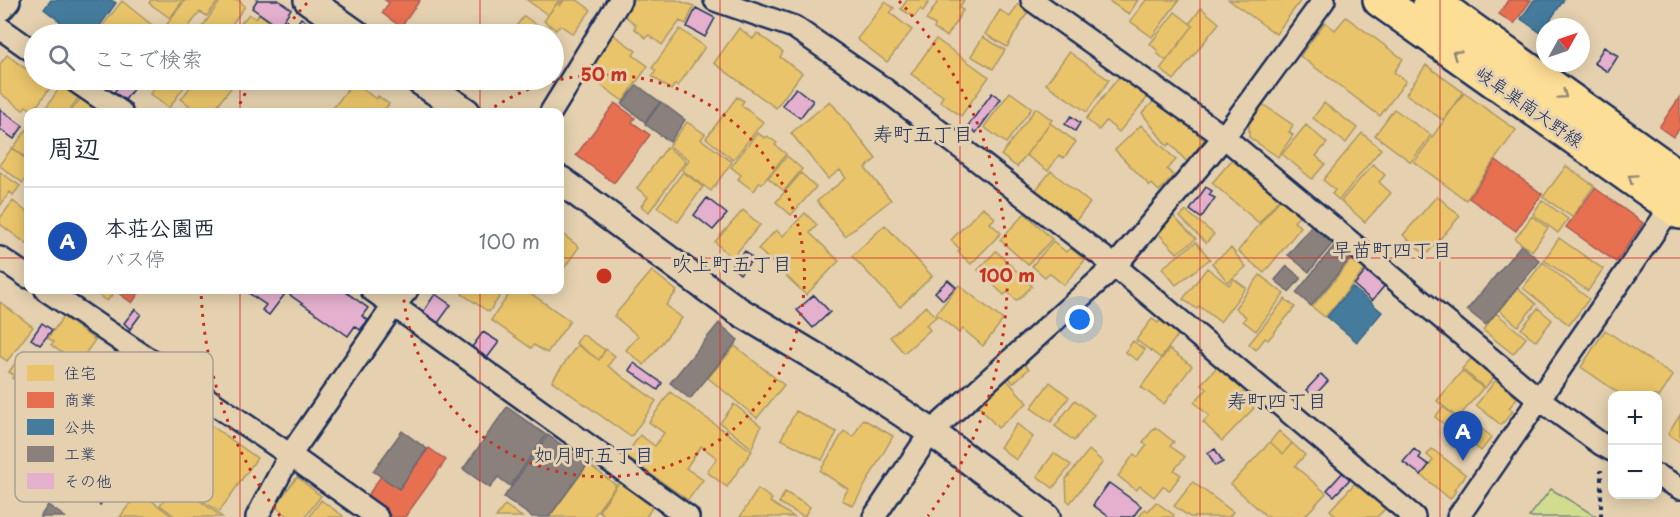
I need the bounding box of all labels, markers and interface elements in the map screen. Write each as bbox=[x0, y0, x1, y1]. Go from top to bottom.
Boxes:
north arrow bbox=[1536, 18, 1590, 72]
search box bbox=[24, 24, 564, 90]
icon: search bbox=[45, 41, 78, 74]
text: ここで検索 bbox=[93, 41, 203, 74]
one-way arrow bbox=[1451, 50, 1462, 61]
street label: 岐阜巣南大野線 bbox=[1471, 59, 1589, 153]
text: 50 m bbox=[581, 60, 627, 87]
one-way arrow bbox=[1556, 88, 1567, 99]
district label: 寿町五丁目 bbox=[873, 118, 973, 148]
text: 周辺 bbox=[48, 128, 100, 167]
one-way arrow bbox=[1627, 175, 1638, 186]
text: 本荘公園西 bbox=[105, 210, 215, 243]
text: A bbox=[60, 226, 75, 256]
text: 100 m bbox=[479, 226, 540, 256]
district label: 早苗町四丁目 bbox=[1332, 234, 1452, 264]
text: バス停 bbox=[105, 243, 165, 273]
district label: 吹上町五丁目 bbox=[672, 248, 792, 278]
text: 100 m bbox=[979, 261, 1035, 288]
centre of rings bbox=[594, 266, 614, 286]
your location bbox=[1065, 305, 1094, 334]
legend bbox=[15, 352, 213, 502]
text: 住宅 bbox=[64, 360, 96, 384]
district label: 寿町四丁目 bbox=[1227, 385, 1327, 415]
text: 商業 bbox=[64, 387, 96, 411]
map controls bbox=[1608, 391, 1662, 499]
button: + bbox=[1608, 391, 1662, 445]
pin: A bbox=[1444, 412, 1482, 461]
text: 公共 bbox=[64, 414, 96, 438]
district label: 如月町五丁目 bbox=[534, 439, 654, 469]
text: 工業 bbox=[64, 441, 96, 465]
button: − bbox=[1608, 445, 1662, 499]
text: その他 bbox=[64, 468, 112, 492]

